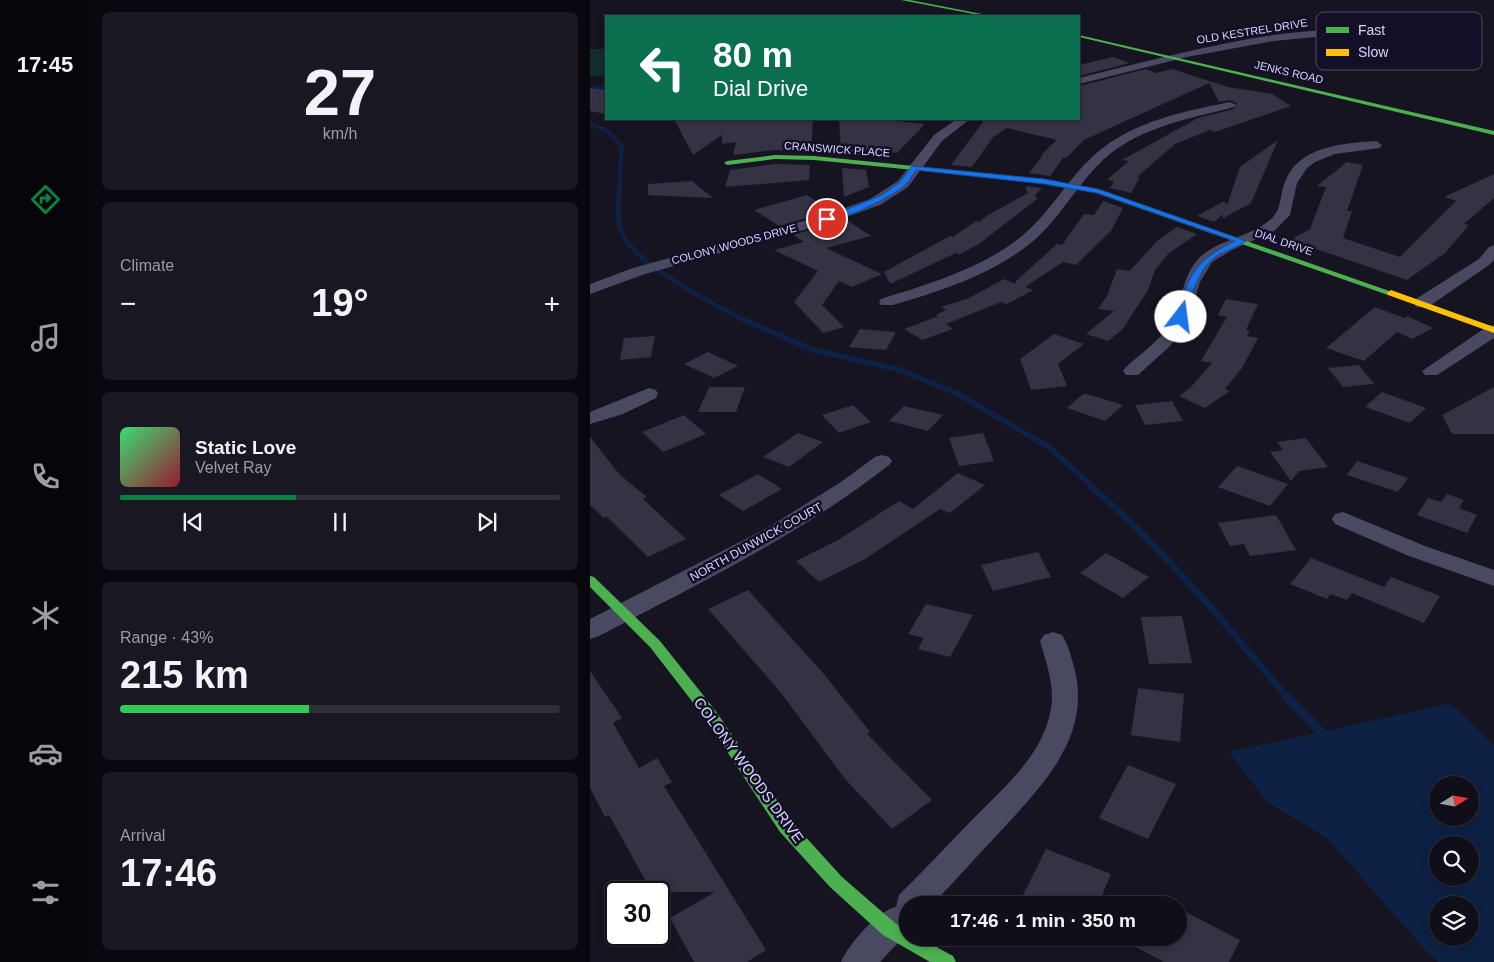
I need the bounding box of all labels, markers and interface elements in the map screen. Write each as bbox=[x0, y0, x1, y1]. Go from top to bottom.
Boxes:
legend bbox=[1316, 12, 1482, 70]
street label: OLD KESTREL DRIVE bbox=[1196, 16, 1308, 46]
text: Fast bbox=[1358, 22, 1385, 38]
icon: left bbox=[630, 35, 695, 100]
text: 80 m bbox=[713, 35, 793, 74]
text: Slow bbox=[1358, 44, 1389, 60]
text: 17:45 bbox=[17, 52, 73, 77]
text: 27 bbox=[304, 56, 376, 129]
street label: JENKS ROAD bbox=[1253, 58, 1325, 86]
text: Dial Drive bbox=[713, 76, 808, 101]
text: km/h bbox=[323, 125, 357, 142]
street label: CRANSWICK PLACE bbox=[784, 139, 890, 159]
icon: directions bbox=[28, 182, 63, 217]
pin bbox=[806, 198, 848, 240]
icon: arrive bbox=[813, 205, 841, 233]
street label: COLONY WOODS DRIVE bbox=[670, 222, 798, 266]
street label: DIAL DRIVE bbox=[1253, 226, 1315, 258]
text: Climate bbox=[120, 257, 174, 274]
text: 19° bbox=[311, 282, 369, 324]
text: − bbox=[120, 288, 136, 319]
text: + bbox=[544, 288, 560, 319]
position arrow bbox=[1154, 290, 1206, 342]
icon: music bbox=[28, 320, 63, 355]
text: Static Love bbox=[195, 437, 296, 458]
icon: phone bbox=[28, 459, 63, 494]
text: Velvet Ray bbox=[195, 459, 271, 476]
street label: NORTH DUNWICK COURT bbox=[687, 499, 825, 584]
icon: previous bbox=[179, 508, 207, 536]
icon: pause bbox=[326, 508, 354, 536]
icon: next bbox=[473, 508, 501, 536]
icon: climate bbox=[28, 598, 63, 633]
text: Range · 43% bbox=[120, 629, 213, 646]
text: 215 km bbox=[120, 654, 249, 696]
street label: COLONY WOODS DRIVE bbox=[691, 694, 807, 846]
icon: car bbox=[28, 736, 63, 771]
north arrow bbox=[1429, 776, 1479, 826]
map controls bbox=[1429, 776, 1479, 946]
text: Arrival bbox=[120, 827, 165, 844]
button: search bbox=[1429, 836, 1479, 886]
text: 17:46 bbox=[120, 852, 217, 894]
icon: filters bbox=[28, 875, 63, 910]
speed limit sign: 30 bbox=[605, 881, 670, 946]
button: layers bbox=[1429, 896, 1479, 946]
text: 17:46 · 1 min · 350 m bbox=[950, 910, 1136, 931]

